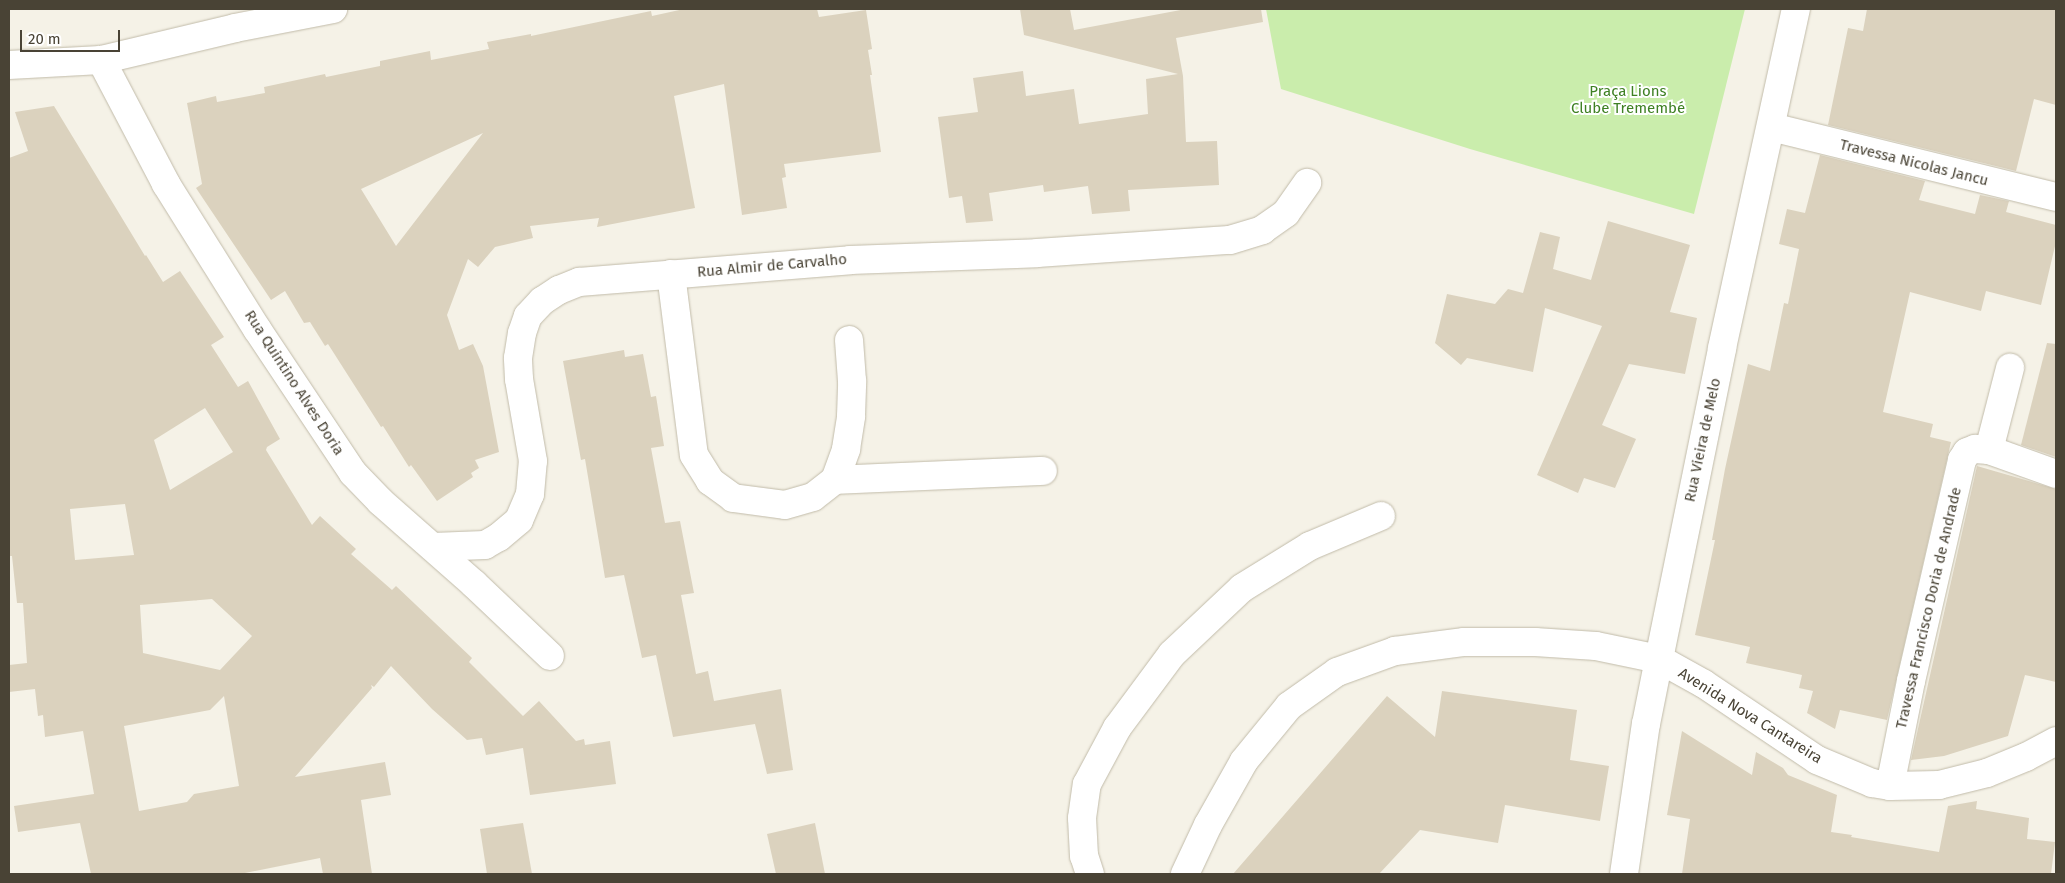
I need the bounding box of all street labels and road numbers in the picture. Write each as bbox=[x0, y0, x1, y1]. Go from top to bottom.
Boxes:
street label: Travessa Nicolas Jancu bbox=[1838, 136, 1990, 190]
street label: Rua Almir de Carvalho bbox=[696, 250, 848, 282]
street label: Rua Quintino Alves Doria bbox=[240, 307, 348, 459]
street label: Rua Vieira de Melo bbox=[1681, 376, 1725, 504]
street label: Travessa Francisco Doria de Andrade bbox=[1892, 485, 1966, 731]
street label: Avenida Nova Cantareira bbox=[1675, 664, 1825, 768]

